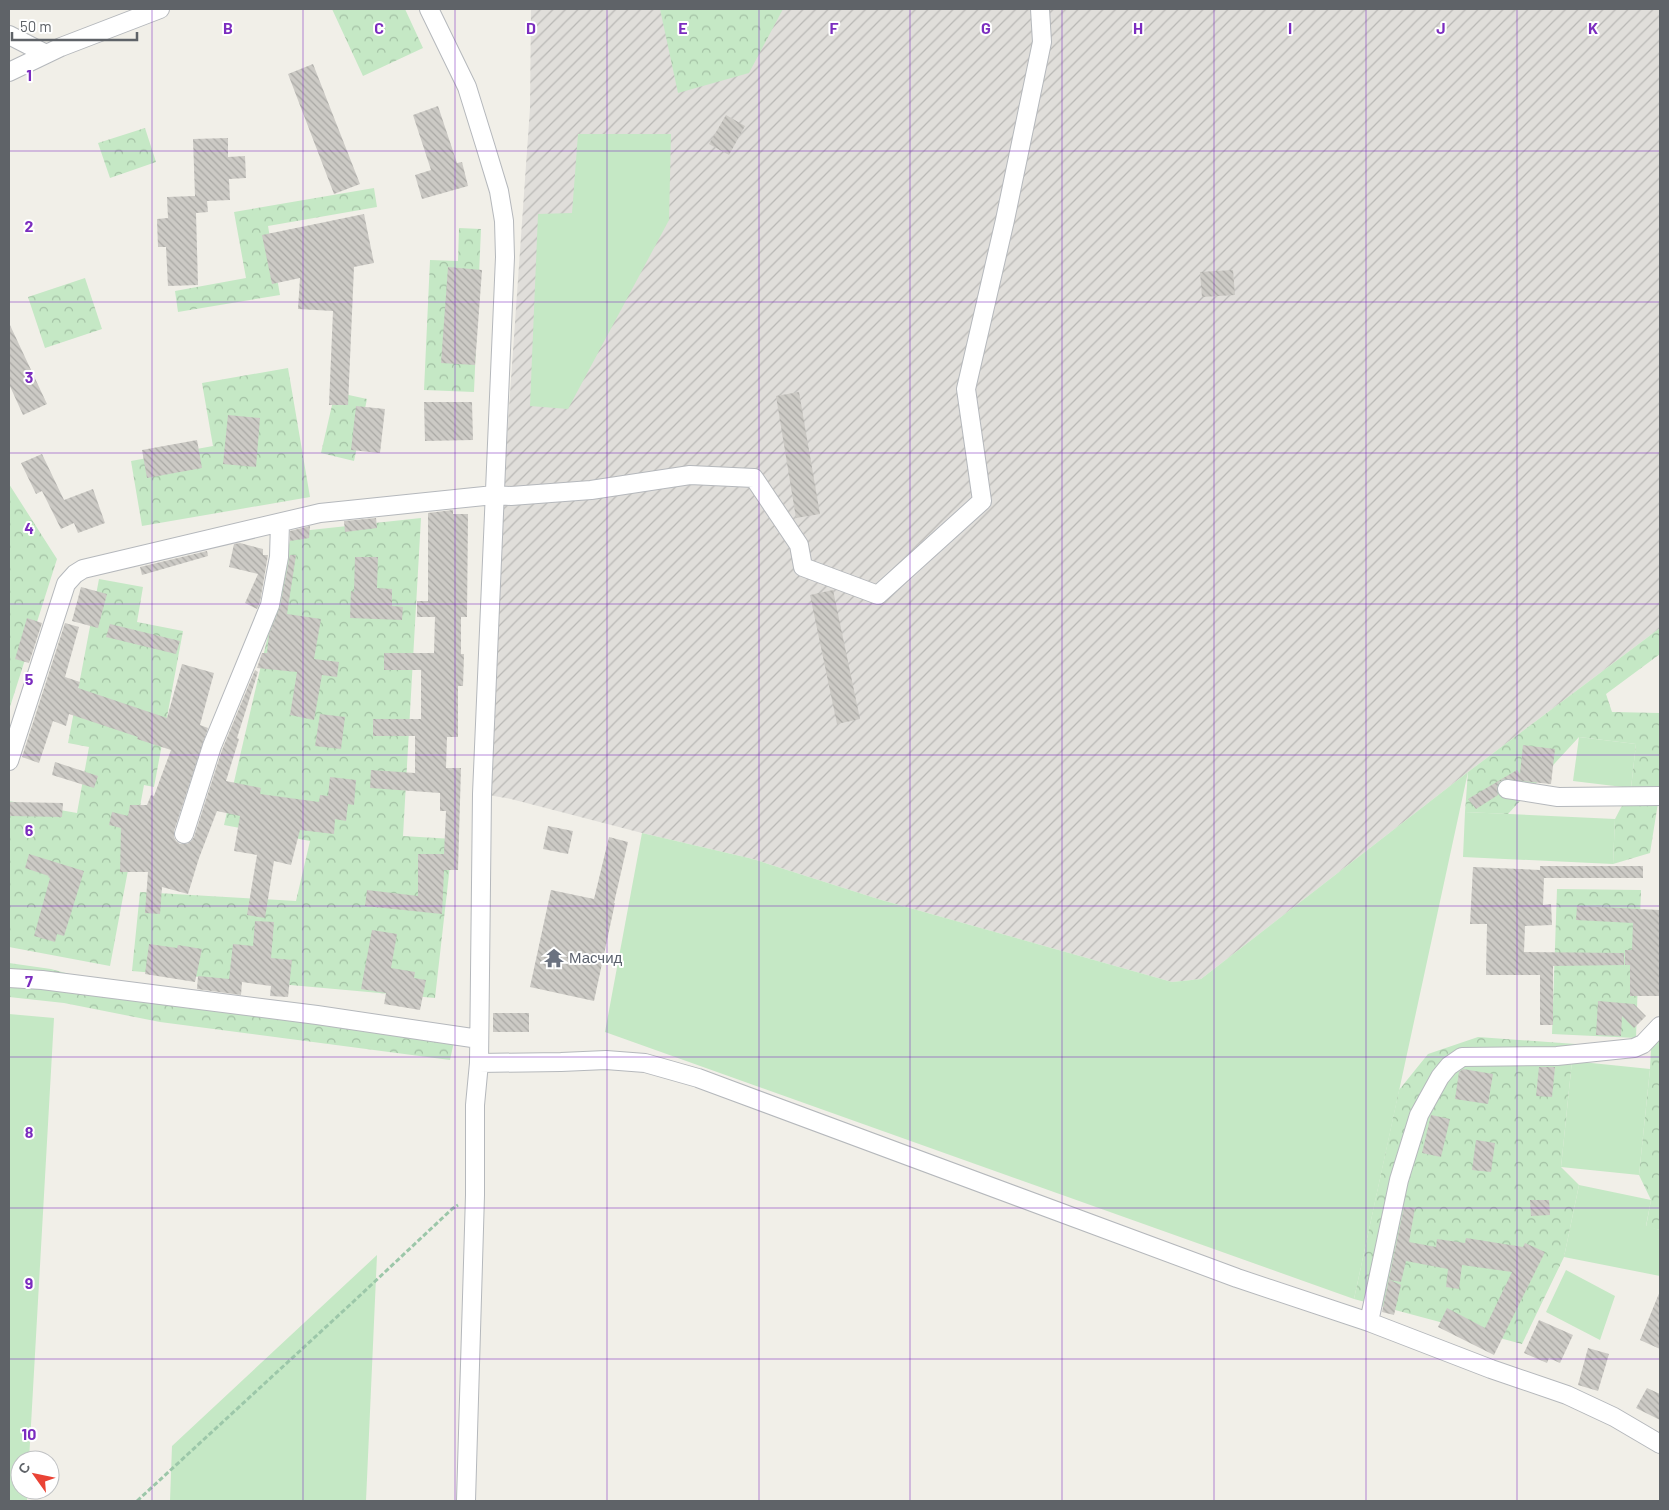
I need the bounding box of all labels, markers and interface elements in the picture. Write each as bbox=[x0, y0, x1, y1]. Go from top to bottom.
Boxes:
scale bar bbox=[12, 10, 138, 42]
text: 50 m bbox=[20, 17, 52, 35]
text: B bbox=[223, 18, 233, 37]
text: C bbox=[374, 18, 384, 37]
text: D bbox=[526, 18, 536, 37]
text: E bbox=[678, 18, 688, 37]
text: F bbox=[830, 18, 839, 37]
text: G bbox=[981, 18, 991, 37]
text: H bbox=[1133, 18, 1143, 37]
text: I bbox=[1288, 18, 1292, 37]
text: J bbox=[1436, 18, 1446, 37]
text: K bbox=[1588, 18, 1598, 37]
text: 1 bbox=[26, 65, 32, 84]
text: 2 bbox=[25, 216, 34, 235]
text: 3 bbox=[25, 367, 33, 386]
text: 4 bbox=[24, 518, 34, 537]
text: 5 bbox=[25, 669, 34, 688]
text: 6 bbox=[25, 820, 34, 839]
temple icon: Масчид bbox=[543, 947, 565, 969]
place label: Масчид bbox=[569, 948, 623, 966]
text: 7 bbox=[25, 971, 33, 990]
text: 8 bbox=[25, 1122, 34, 1141]
text: 9 bbox=[25, 1273, 33, 1292]
text: 10 bbox=[22, 1424, 36, 1443]
north arrow bbox=[10, 1450, 60, 1500]
text: С bbox=[14, 1459, 34, 1477]

